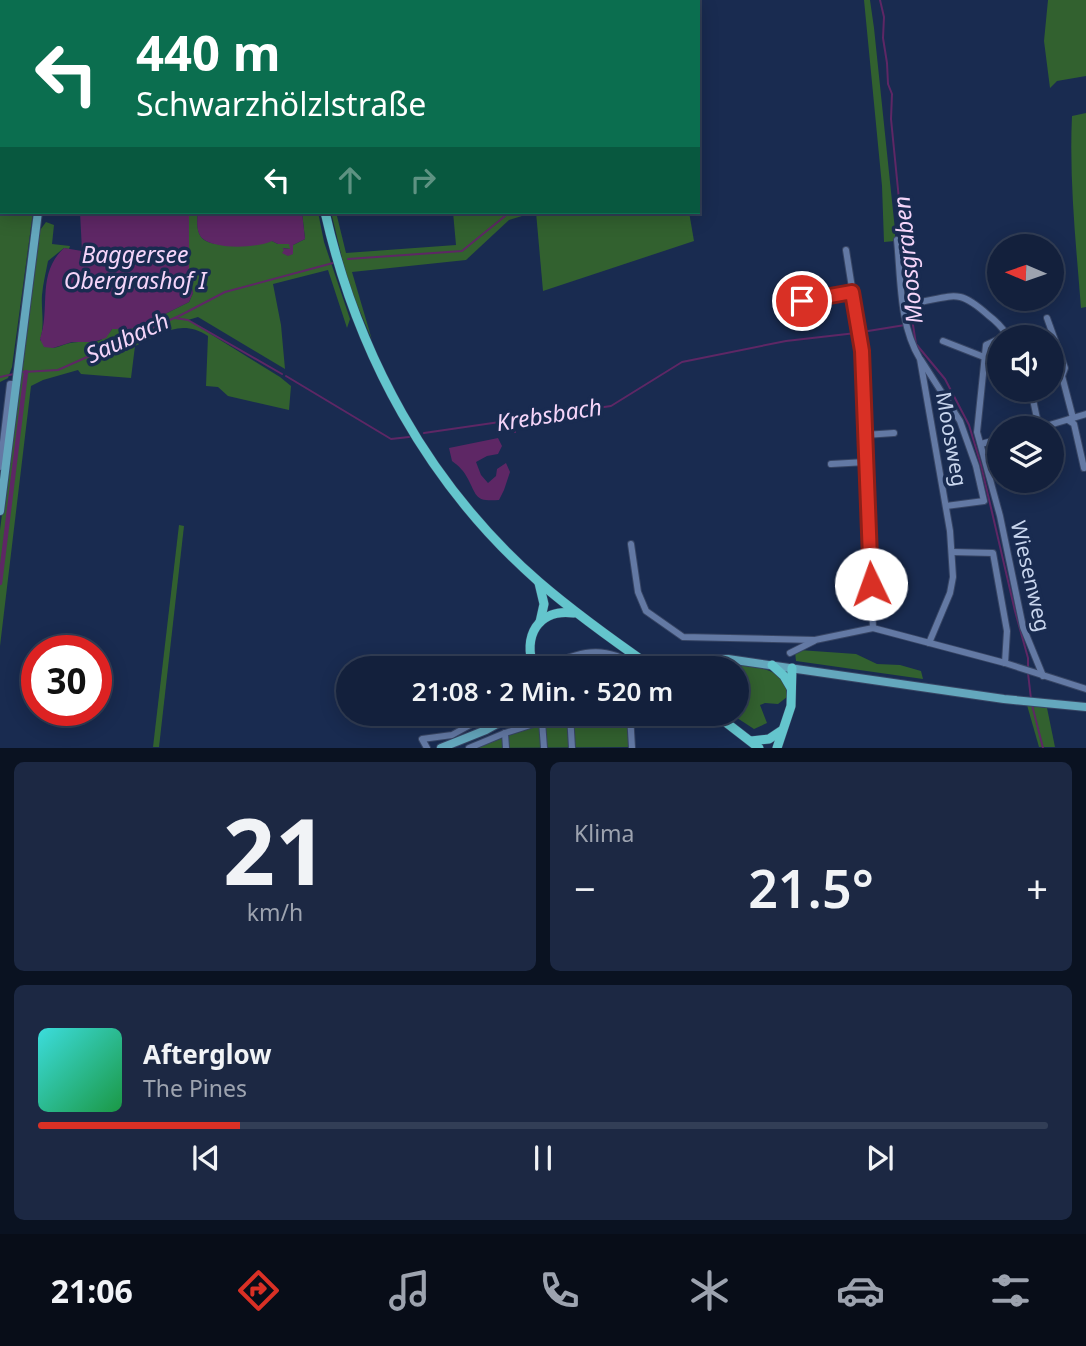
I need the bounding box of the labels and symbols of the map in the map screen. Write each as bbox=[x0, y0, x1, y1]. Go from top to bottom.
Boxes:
water label: Moosgraben bbox=[884, 194, 930, 326]
north arrow bbox=[987, 234, 1064, 312]
water label: Baggersee Obergrashof I bbox=[64, 238, 208, 296]
pin bbox=[772, 271, 832, 331]
water label: Saubach bbox=[80, 304, 174, 370]
street label: Moosweg bbox=[930, 389, 974, 489]
water label: Krebsbach bbox=[494, 390, 604, 438]
street label: Wiesenweg bbox=[1005, 518, 1057, 634]
position arrow bbox=[834, 547, 908, 621]
speed limit sign: 30 bbox=[21, 635, 112, 726]

